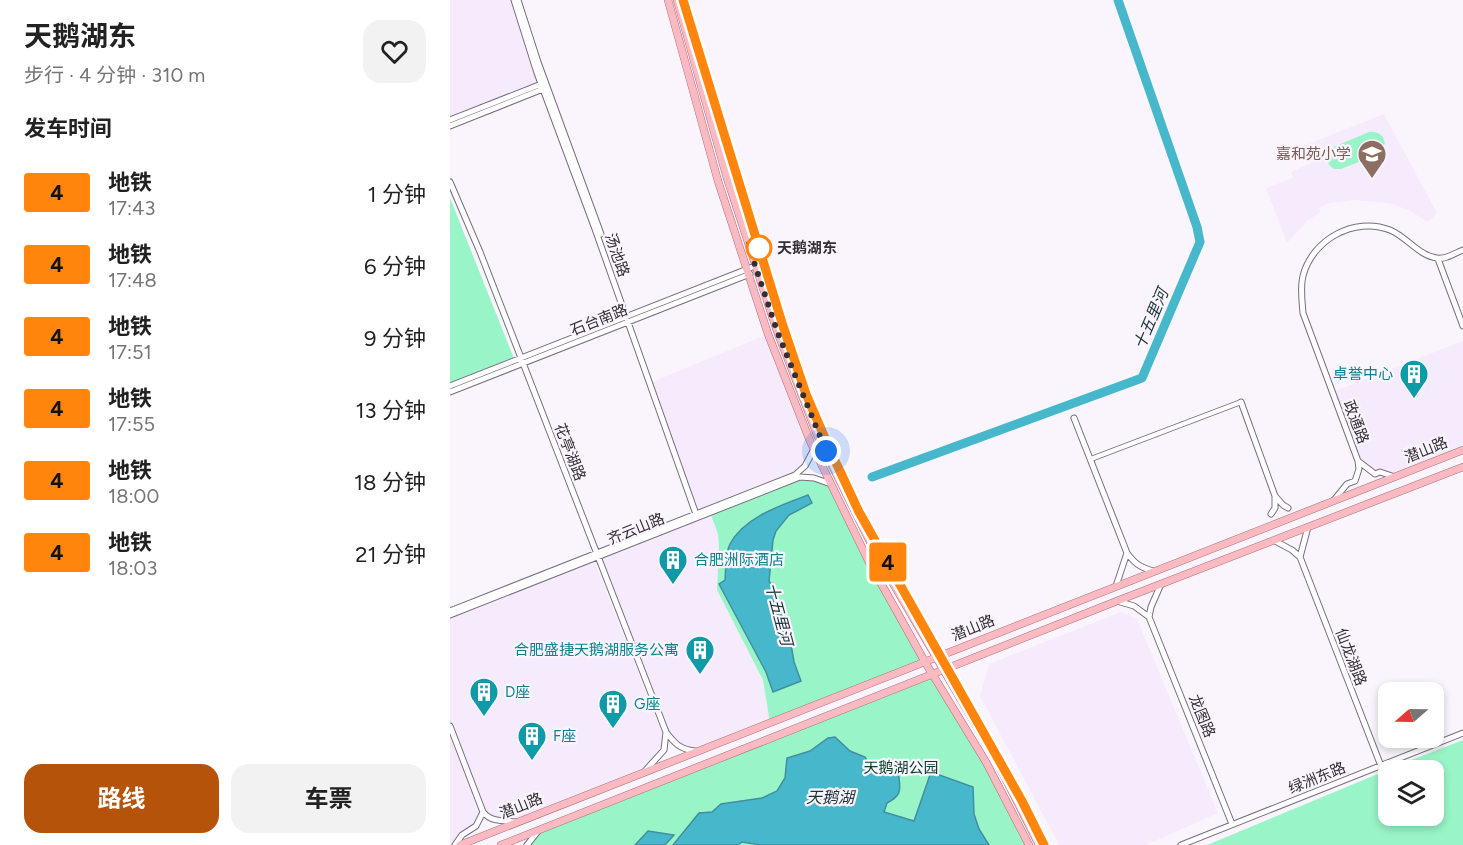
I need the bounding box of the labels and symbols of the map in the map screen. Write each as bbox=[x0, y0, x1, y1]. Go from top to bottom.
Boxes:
school or university icon: 嘉和苑小学 bbox=[1356, 138, 1388, 180]
place label: 嘉和苑小学 bbox=[1276, 145, 1351, 163]
street label: 汤池路 bbox=[601, 231, 633, 279]
marker: 天鹅湖东 bbox=[746, 235, 772, 261]
place label: 天鹅湖东 bbox=[777, 239, 837, 257]
water label: 十五里河 bbox=[1130, 283, 1173, 352]
street label: 石台南路 bbox=[568, 300, 630, 340]
building icon: 卓誉中心 bbox=[1398, 358, 1430, 400]
place label: 卓誉中心 bbox=[1333, 365, 1393, 383]
street label: 政通路 bbox=[1340, 398, 1372, 446]
street label: 花亭湖路 bbox=[551, 421, 589, 483]
street label: 潜山路 bbox=[1402, 433, 1450, 467]
your location bbox=[811, 436, 841, 466]
street label: 齐云山路 bbox=[605, 509, 667, 549]
line badge: 4 bbox=[868, 542, 908, 582]
building icon: 合肥洲际酒店 bbox=[657, 544, 689, 586]
place label: 合肥洲际酒店 bbox=[694, 551, 784, 569]
water label: 十五里河 bbox=[762, 581, 797, 650]
street label: 潜山路 bbox=[949, 611, 997, 645]
street label: 仙龙湖路 bbox=[1332, 626, 1370, 688]
building icon: 合肥盛捷天鹅湖服务公寓 bbox=[684, 634, 716, 676]
place label: 合肥盛捷天鹅湖服务公寓 bbox=[514, 641, 679, 659]
building icon: D座 bbox=[468, 676, 500, 718]
north arrow bbox=[1378, 682, 1444, 748]
place label: D座 bbox=[505, 683, 530, 701]
building icon: G座 bbox=[597, 688, 629, 730]
street label: 龙图路 bbox=[1185, 692, 1219, 740]
place label: G座 bbox=[634, 695, 660, 713]
building icon: F座 bbox=[516, 720, 548, 762]
place label: F座 bbox=[553, 727, 576, 745]
street label: 绿洲东路 bbox=[1286, 758, 1348, 798]
park label: 天鹅湖公园 bbox=[863, 759, 939, 777]
water label: 天鹅湖 bbox=[806, 788, 857, 807]
street label: 潜山路 bbox=[497, 789, 545, 823]

